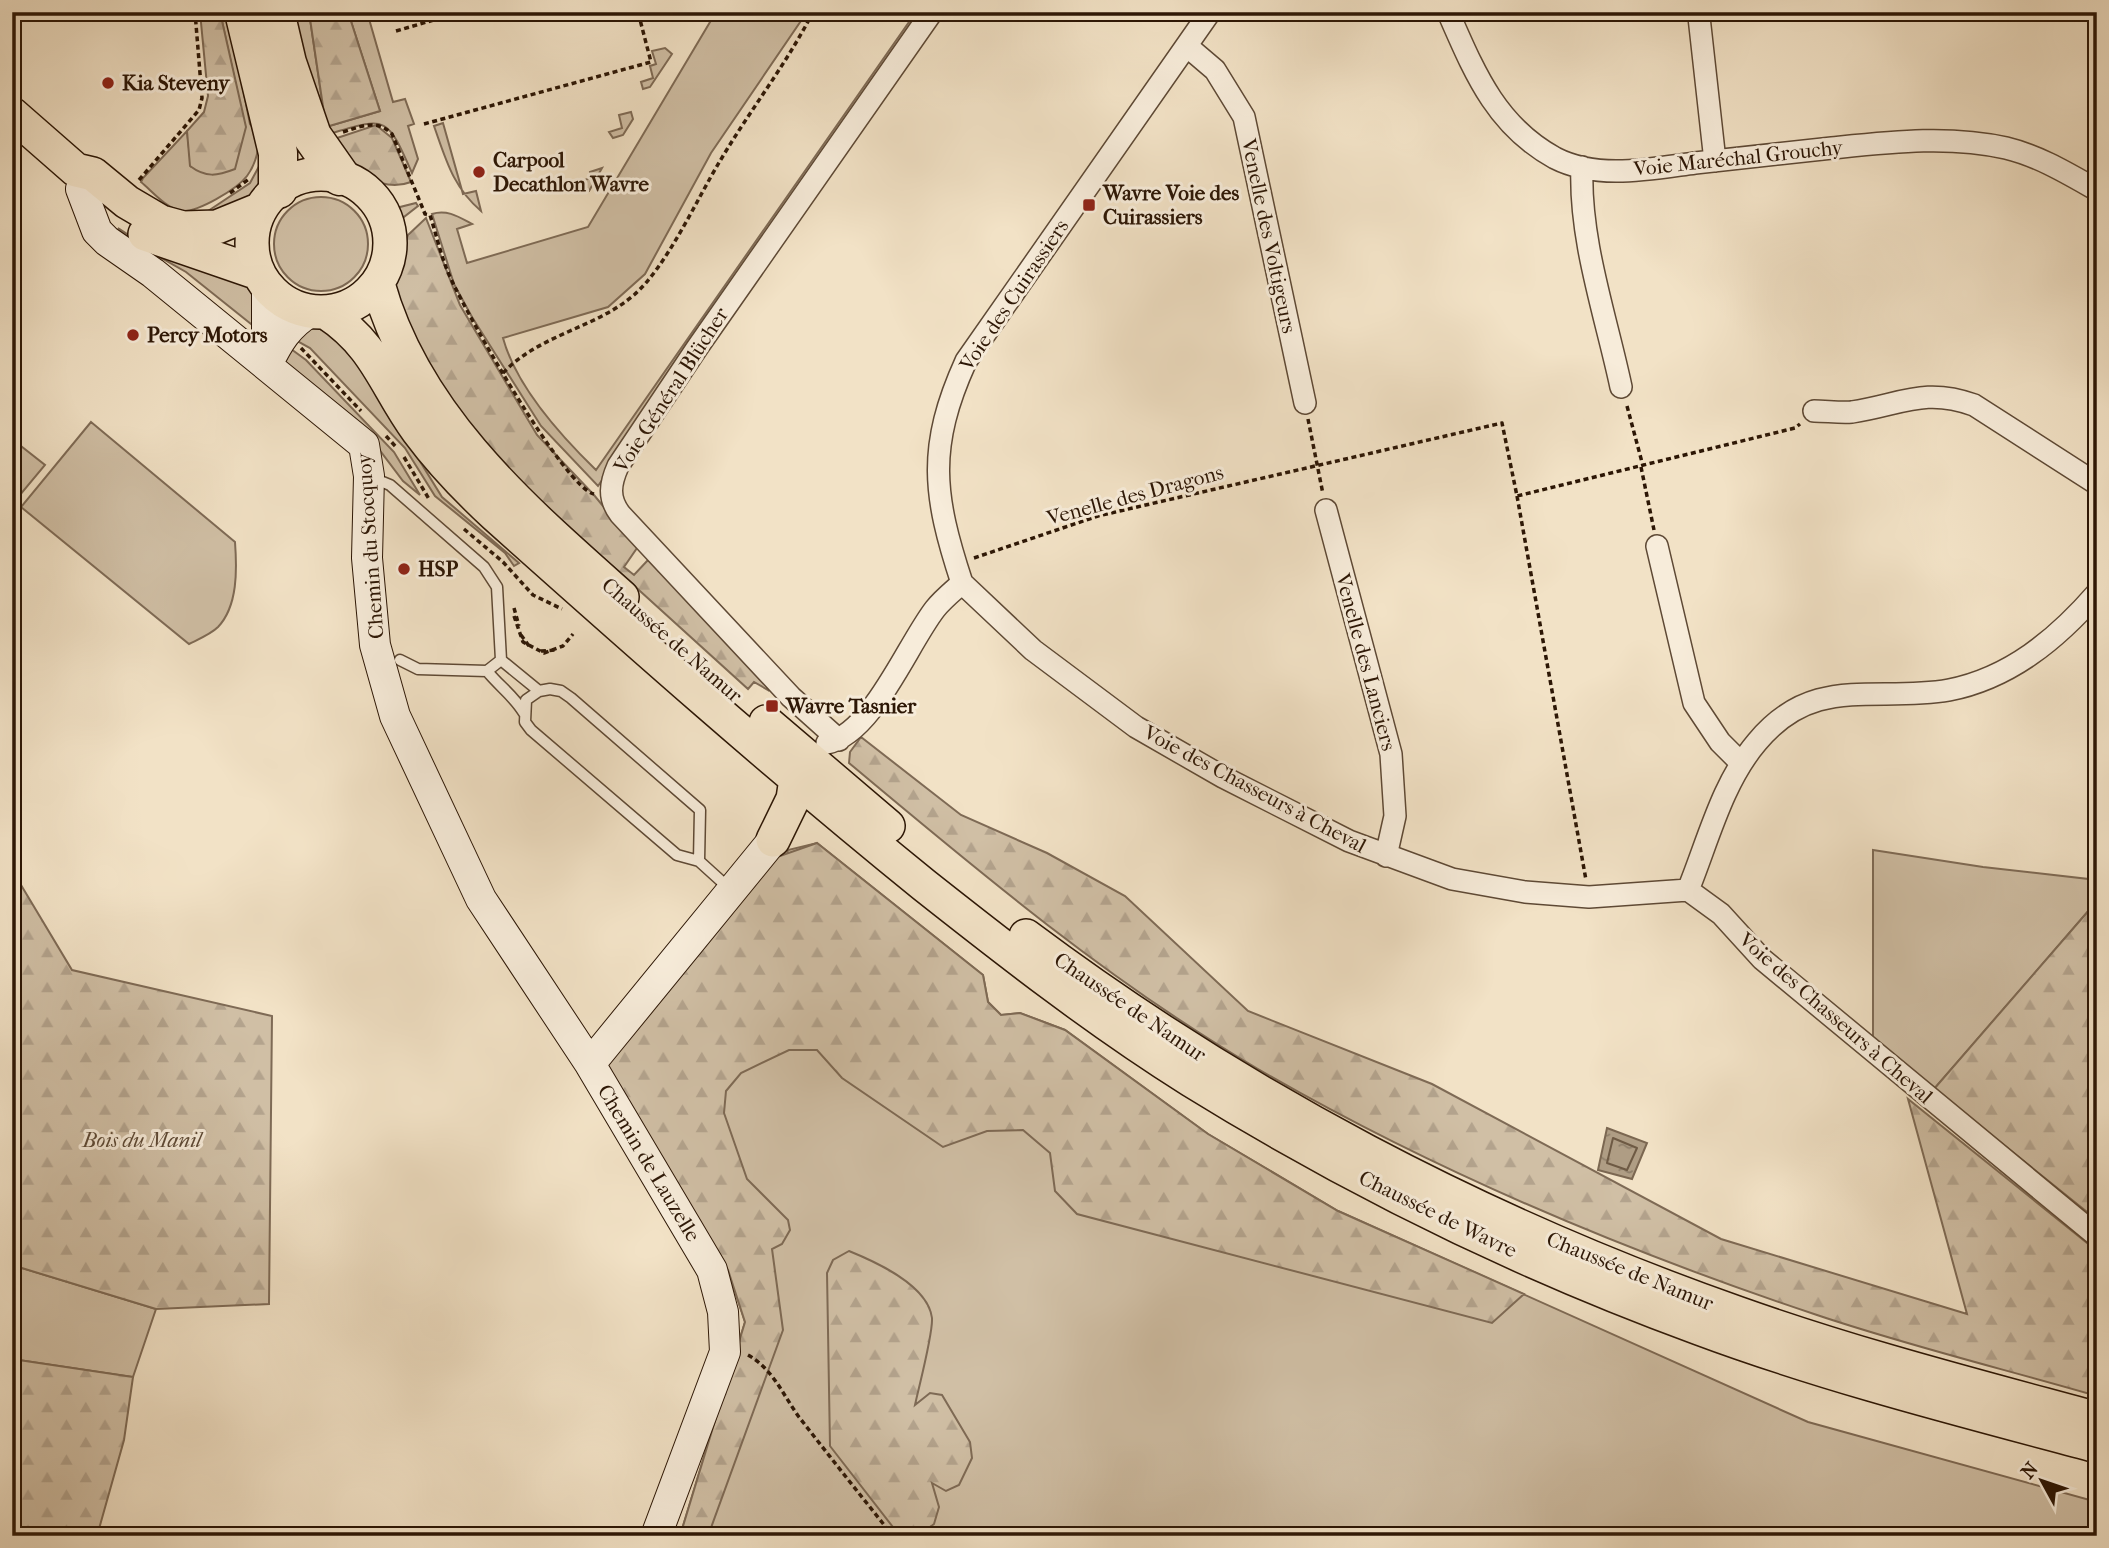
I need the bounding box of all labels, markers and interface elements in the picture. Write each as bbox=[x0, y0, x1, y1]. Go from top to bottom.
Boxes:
place label: Kia Steveny bbox=[122, 71, 231, 95]
marker: Kia Steveny bbox=[100, 75, 116, 91]
street label: Voie Maréchal Grouchy bbox=[1631, 135, 1845, 181]
street label: Venelle des Voltigeurs bbox=[1236, 136, 1301, 336]
place label: Carpool Decathlon Wavre bbox=[493, 148, 649, 196]
marker: Carpool Decathlon Wavre bbox=[471, 164, 487, 180]
place label: Wavre Voie des Cuirassiers bbox=[1102, 181, 1239, 229]
marker: Wavre Voie des Cuirassiers bbox=[1081, 197, 1097, 213]
street label: Voie des Cuirassiers bbox=[954, 215, 1074, 376]
street label: Voie Général Blücher bbox=[608, 303, 733, 478]
place label: Percy Motors bbox=[147, 323, 268, 347]
marker: Percy Motors bbox=[125, 327, 141, 343]
street label: Chemin du Stocquoy bbox=[351, 451, 388, 640]
street label: Venelle des Dragons bbox=[1043, 460, 1226, 530]
place label: HSP bbox=[418, 557, 458, 581]
marker: HSP bbox=[396, 561, 412, 577]
street label: Venelle des Lanciers bbox=[1331, 570, 1401, 754]
street label: Chaussée de Namur bbox=[597, 573, 747, 707]
place label: Wavre Tasnier bbox=[785, 694, 917, 718]
marker: Wavre Tasnier bbox=[764, 698, 780, 714]
street label: Voie des Chasseurs à Cheval bbox=[1139, 720, 1371, 858]
street label: Voie des Chasseurs à Cheval bbox=[1734, 927, 1938, 1109]
street label: Chaussée de Namur bbox=[1050, 947, 1210, 1067]
street label: Chemin de Lauzelle bbox=[593, 1080, 705, 1246]
park label: Bois du Manil bbox=[82, 1128, 204, 1152]
street label: Chaussée de Wavre bbox=[1355, 1165, 1521, 1263]
street label: Chaussée de Namur bbox=[1543, 1227, 1717, 1315]
north arrow bbox=[2008, 1446, 2078, 1516]
text: N bbox=[2017, 1458, 2043, 1483]

